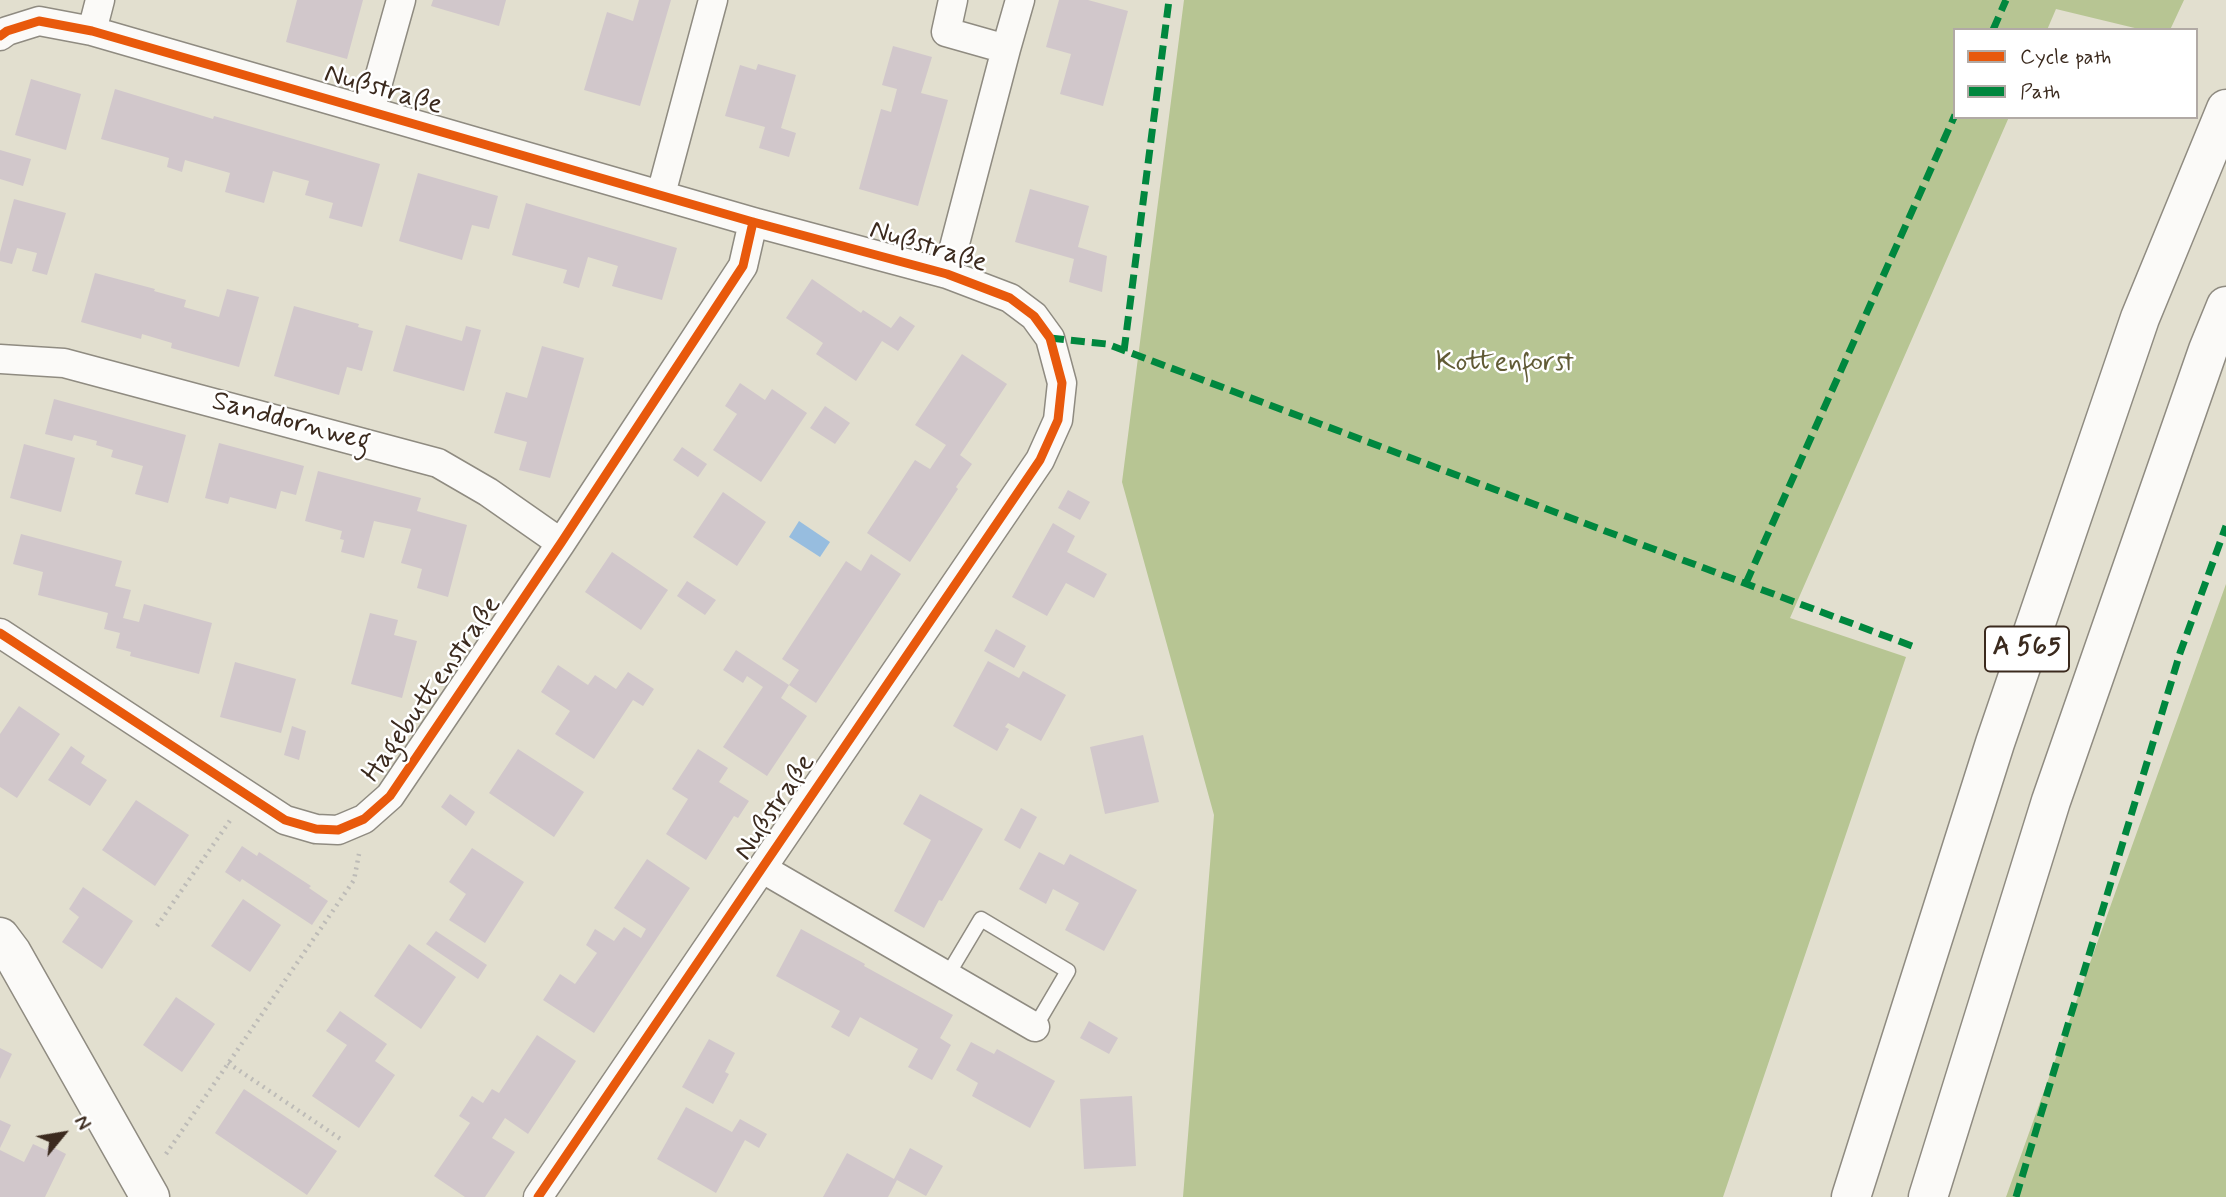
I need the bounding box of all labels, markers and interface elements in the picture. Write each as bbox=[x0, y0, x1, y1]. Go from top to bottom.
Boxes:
legend bbox=[1953, 28, 2198, 119]
text: Cycle path bbox=[2020, 43, 2111, 71]
street label: Nußstraße bbox=[320, 58, 446, 124]
text: Path bbox=[2020, 78, 2060, 106]
street label: Nußstraße bbox=[865, 214, 991, 282]
park label: Kottenforst bbox=[1436, 347, 1574, 381]
street label: Sanddornweg bbox=[208, 386, 374, 460]
street label: Hagebuttenstraße bbox=[356, 590, 510, 790]
road number: A 565 bbox=[1985, 626, 2069, 671]
street label: Nußstraße bbox=[728, 748, 824, 868]
north arrow bbox=[28, 1099, 98, 1169]
text: N bbox=[68, 1112, 96, 1135]

